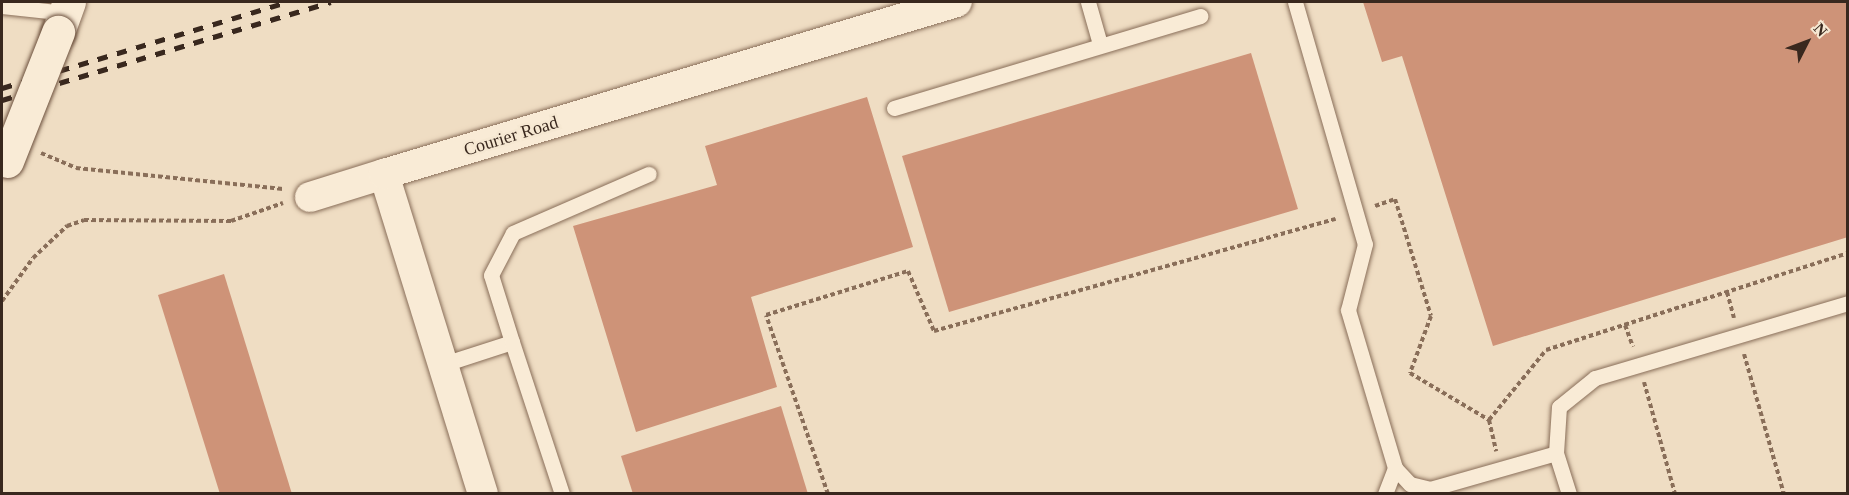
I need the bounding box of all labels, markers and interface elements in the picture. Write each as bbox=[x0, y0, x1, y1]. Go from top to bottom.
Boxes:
north arrow bbox=[1777, 12, 1837, 72]
text: N bbox=[1811, 20, 1831, 40]
street label: Courier Road bbox=[461, 111, 561, 161]

